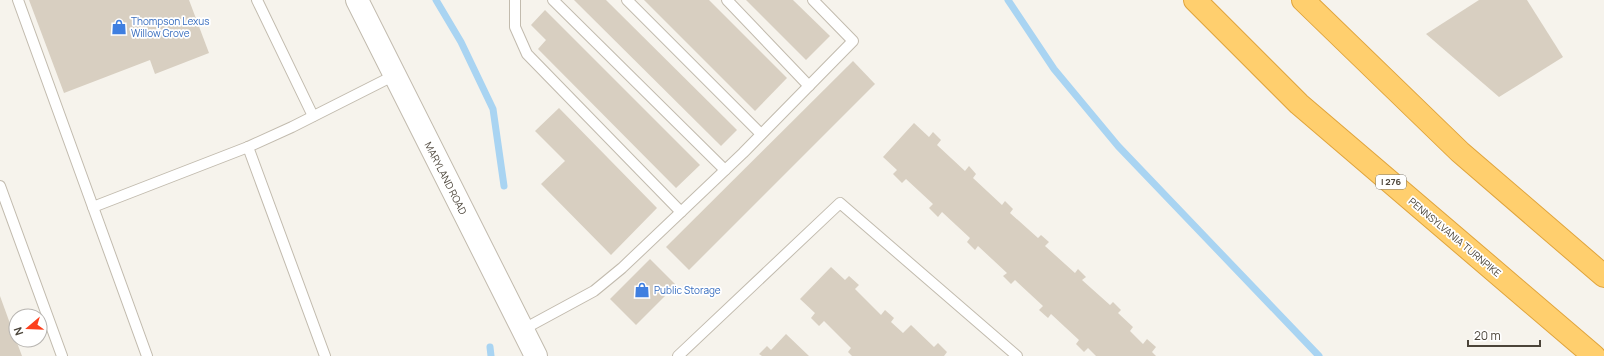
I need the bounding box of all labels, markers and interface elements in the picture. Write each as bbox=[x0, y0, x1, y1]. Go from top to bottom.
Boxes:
place label: Thompson Lexus Willow Grove bbox=[131, 14, 210, 40]
shop icon: Thompson Lexus Willow Grove bbox=[110, 18, 128, 36]
street label: MARYLAND ROAD bbox=[422, 139, 470, 217]
road number: I 276 bbox=[1376, 175, 1406, 189]
street label: PENNSYLVANIA TURNPIKE bbox=[1406, 194, 1504, 280]
shop icon: Public Storage bbox=[633, 281, 651, 299]
place label: Public Storage bbox=[654, 283, 721, 297]
north arrow bbox=[8, 308, 48, 348]
scale bar bbox=[1468, 322, 1540, 348]
text: N bbox=[10, 325, 26, 338]
text: 20 m bbox=[1474, 327, 1501, 344]

